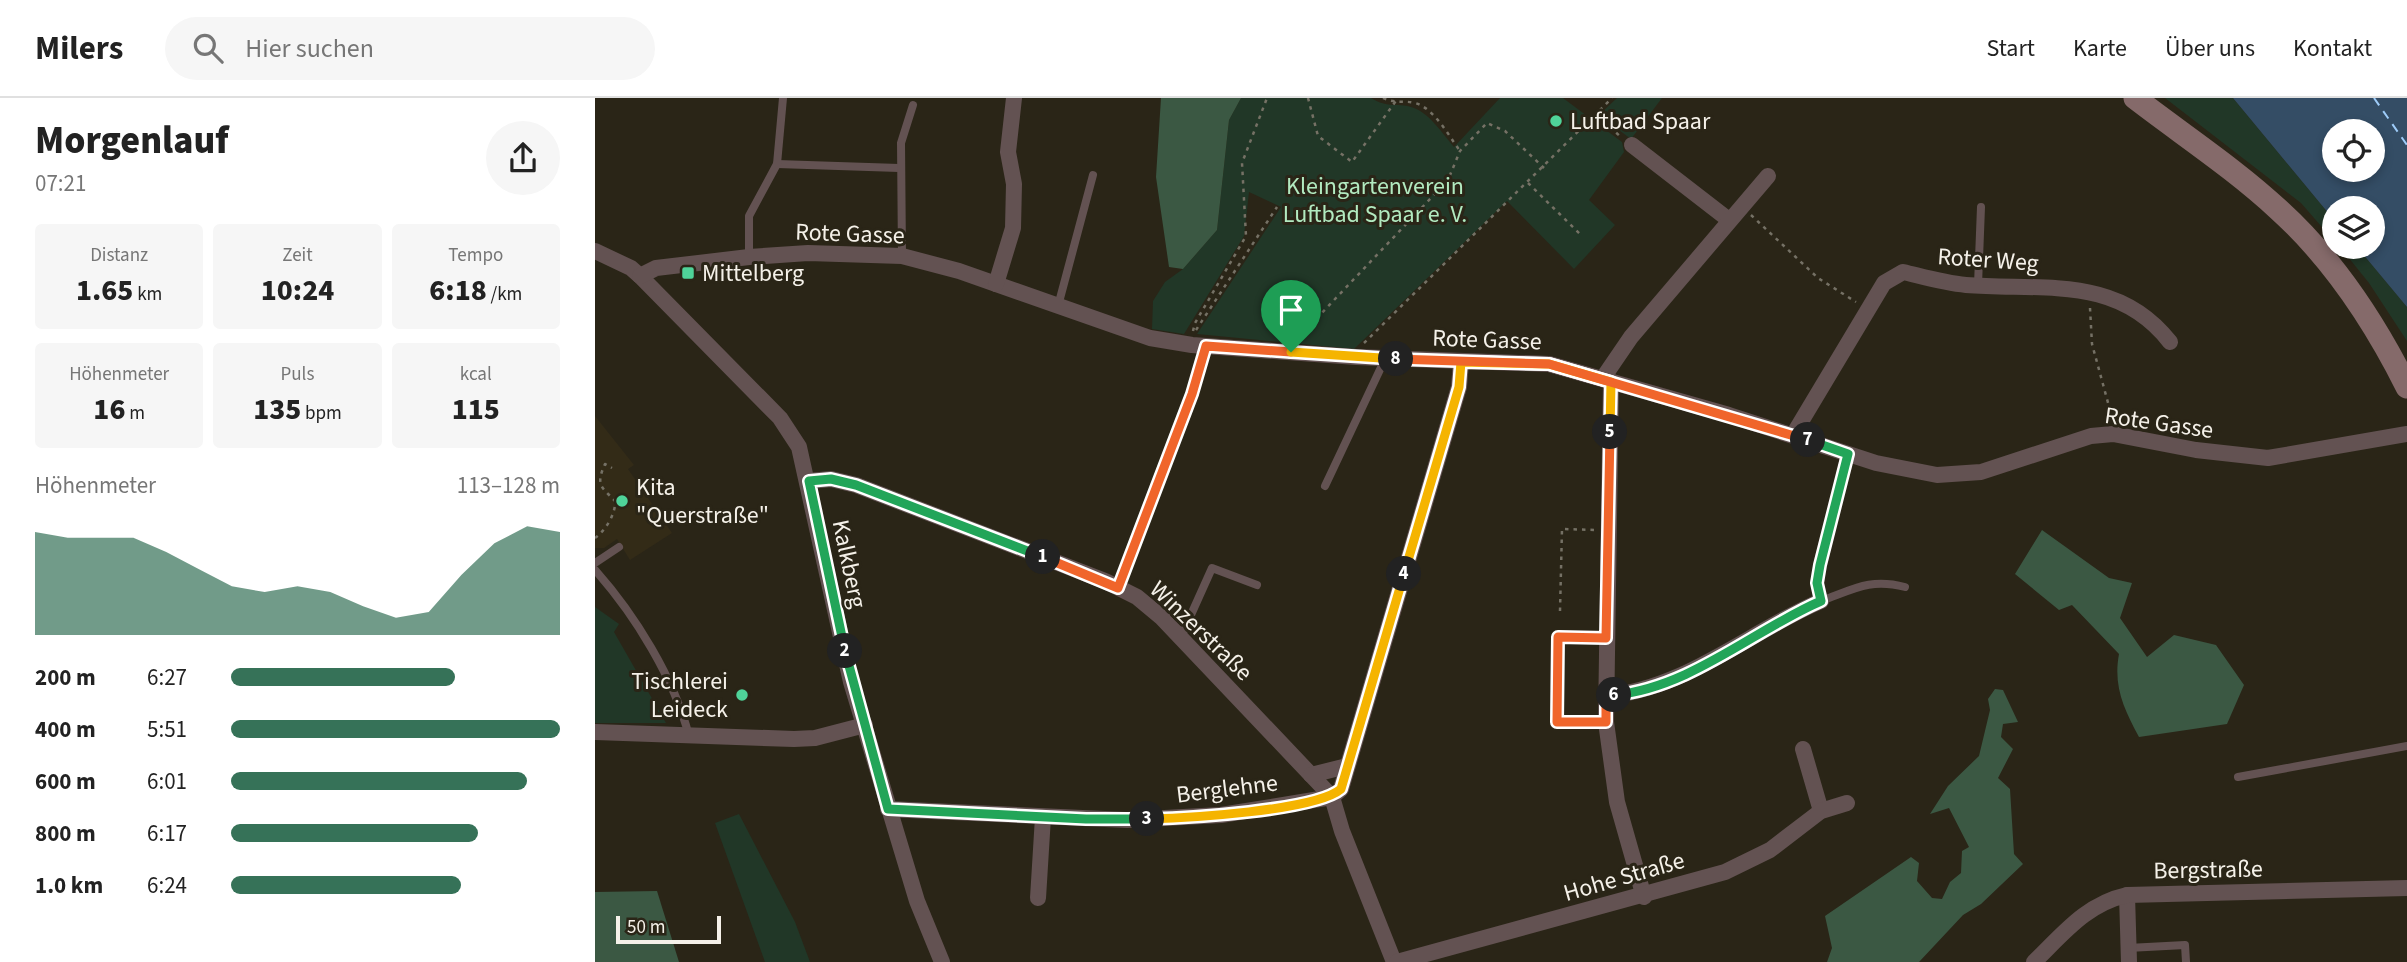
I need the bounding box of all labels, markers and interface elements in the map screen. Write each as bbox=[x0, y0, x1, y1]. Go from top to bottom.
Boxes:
search box bbox=[165, 17, 655, 80]
text: Milers bbox=[35, 25, 123, 72]
icon: search bbox=[189, 29, 227, 67]
text: Hier suchen bbox=[245, 30, 374, 67]
text: Start bbox=[1987, 31, 2035, 66]
text: Karte bbox=[2073, 31, 2127, 66]
text: Über uns bbox=[2165, 31, 2255, 66]
text: Kontakt bbox=[2293, 31, 2372, 66]
place label: Luftbad Spaar bbox=[1570, 104, 1711, 139]
marker: Luftbad Spaar bbox=[1548, 113, 1564, 129]
text: Morgenlauf bbox=[35, 114, 229, 168]
map controls bbox=[2322, 119, 2385, 259]
button: locate bbox=[2322, 119, 2385, 182]
button: share bbox=[486, 121, 560, 195]
text: 07:21 bbox=[35, 167, 86, 200]
park label: Kleingartenverein Luftbad Spaar e. V. bbox=[1283, 169, 1467, 232]
button: layers bbox=[2322, 196, 2385, 259]
street label: Rote Gasse bbox=[795, 215, 905, 253]
street label: Roter Weg bbox=[1936, 239, 2040, 281]
text: Distanz bbox=[90, 242, 148, 269]
text: Zeit bbox=[282, 242, 313, 269]
text: Tempo bbox=[448, 242, 503, 269]
place label: Mittelberg bbox=[702, 256, 804, 291]
marker: Mittelberg bbox=[680, 265, 696, 281]
text: 1.65 bbox=[76, 269, 133, 312]
text: 10:24 bbox=[261, 269, 334, 312]
text: 6:18 bbox=[429, 269, 487, 312]
pin bbox=[1261, 280, 1321, 352]
text: km bbox=[133, 281, 162, 308]
text: /km bbox=[487, 281, 522, 308]
icon: arrive bbox=[1272, 291, 1310, 329]
street label: Rote Gasse bbox=[1432, 321, 1542, 359]
pin: 8 bbox=[1379, 342, 1413, 376]
text: 8 bbox=[1390, 345, 1401, 372]
text: Höhenmeter bbox=[69, 361, 169, 388]
text: Puls bbox=[281, 361, 314, 388]
text: kcal bbox=[460, 361, 492, 388]
text: 16 bbox=[93, 388, 125, 431]
text: 135 bbox=[253, 388, 301, 431]
text: 115 bbox=[452, 388, 500, 431]
street label: Rote Gasse bbox=[2102, 398, 2216, 448]
text: m bbox=[125, 400, 145, 427]
text: bpm bbox=[301, 400, 342, 427]
pin: 5 bbox=[1593, 414, 1627, 450]
text: 5 bbox=[1604, 418, 1615, 445]
pin: 7 bbox=[1791, 422, 1825, 458]
text: 7 bbox=[1802, 426, 1813, 453]
text: Höhenmeter bbox=[35, 469, 156, 502]
text: 113–128 m bbox=[457, 469, 560, 502]
place label: Kita "Querstraße" bbox=[636, 470, 769, 533]
marker: Kita "Querstraße" bbox=[614, 493, 630, 509]
street label: Kalkberg bbox=[823, 517, 875, 611]
pin: 1 bbox=[1025, 540, 1061, 574]
text: 1 bbox=[1037, 543, 1048, 570]
pin: 4 bbox=[1387, 556, 1421, 592]
text: 4 bbox=[1398, 560, 1409, 587]
street label: Winzerstraße bbox=[1142, 573, 1260, 689]
pin: 2 bbox=[827, 634, 863, 668]
text: 2 bbox=[839, 637, 850, 664]
text: 200 m bbox=[35, 661, 96, 694]
text: 6:27 bbox=[147, 661, 187, 694]
place label: Tischlerei Leideck bbox=[631, 664, 728, 727]
pin: 6 bbox=[1597, 678, 1631, 712]
text: 6 bbox=[1608, 681, 1619, 708]
marker: Tischlerei Leideck bbox=[734, 687, 750, 703]
text: 400 m bbox=[35, 713, 96, 746]
text: 5:51 bbox=[147, 713, 187, 746]
text: 600 m bbox=[35, 765, 96, 798]
text: 6:01 bbox=[147, 765, 187, 798]
street label: Berglehne bbox=[1174, 765, 1280, 813]
pin: 3 bbox=[1129, 802, 1165, 836]
text: 3 bbox=[1141, 805, 1152, 832]
text: 800 m bbox=[35, 817, 96, 850]
text: 6:17 bbox=[147, 817, 187, 850]
street label: Hohe Straße bbox=[1559, 843, 1689, 911]
street label: Bergstraße bbox=[2153, 852, 2263, 888]
text: 1.0 km bbox=[35, 869, 103, 902]
text: 6:24 bbox=[147, 869, 187, 902]
scale bar bbox=[616, 913, 721, 945]
text: 50 m bbox=[627, 914, 665, 941]

